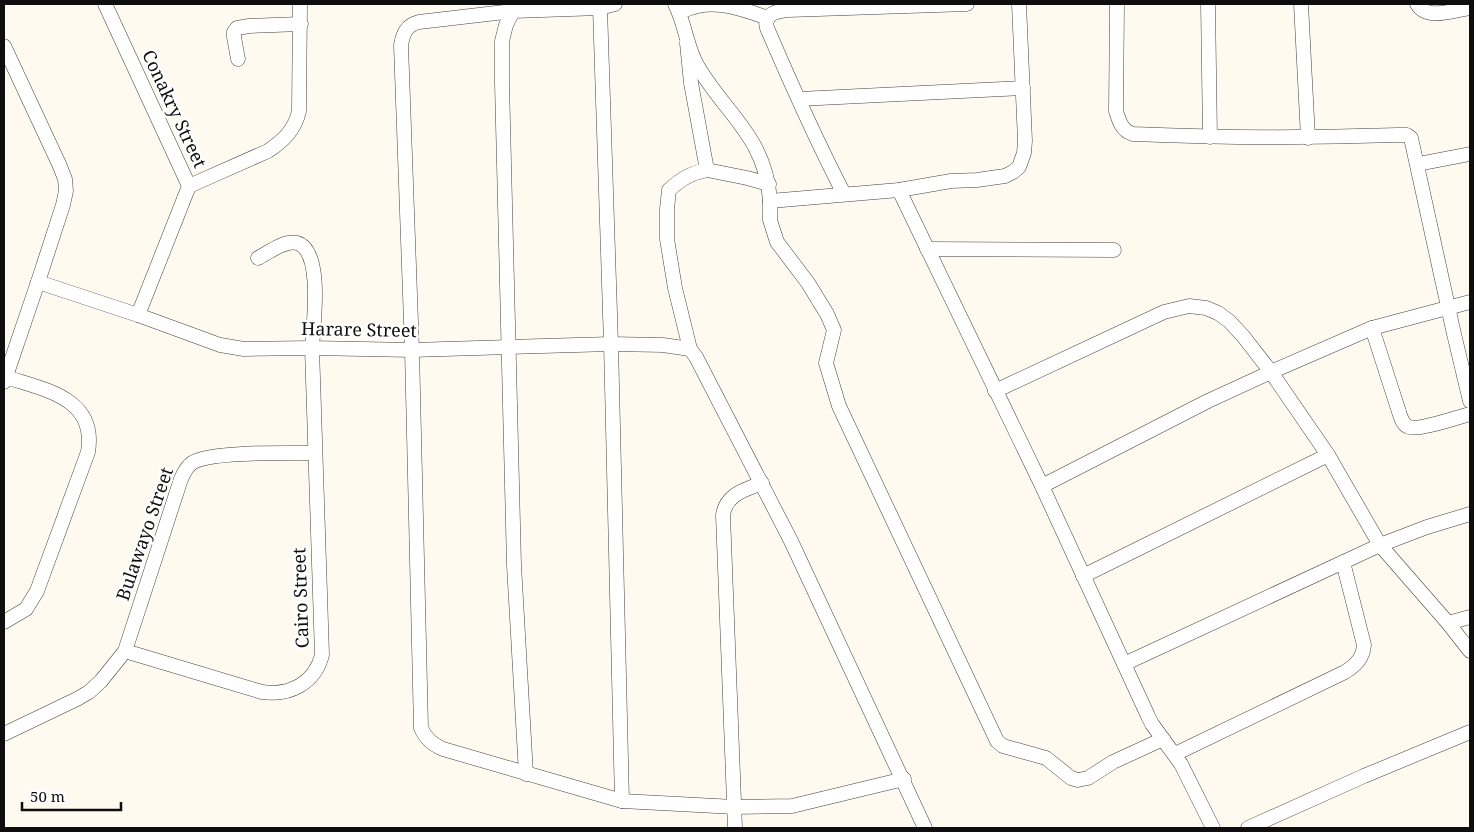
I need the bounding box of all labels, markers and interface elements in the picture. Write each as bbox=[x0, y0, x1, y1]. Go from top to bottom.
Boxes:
street label: Conakry Street bbox=[137, 46, 213, 171]
street label: Harare Street bbox=[301, 316, 417, 342]
street label: Bulawayo Street bbox=[110, 464, 178, 604]
street label: Cairo Street bbox=[286, 547, 314, 649]
scale bar bbox=[22, 780, 121, 812]
text: 50 m bbox=[30, 786, 65, 806]

